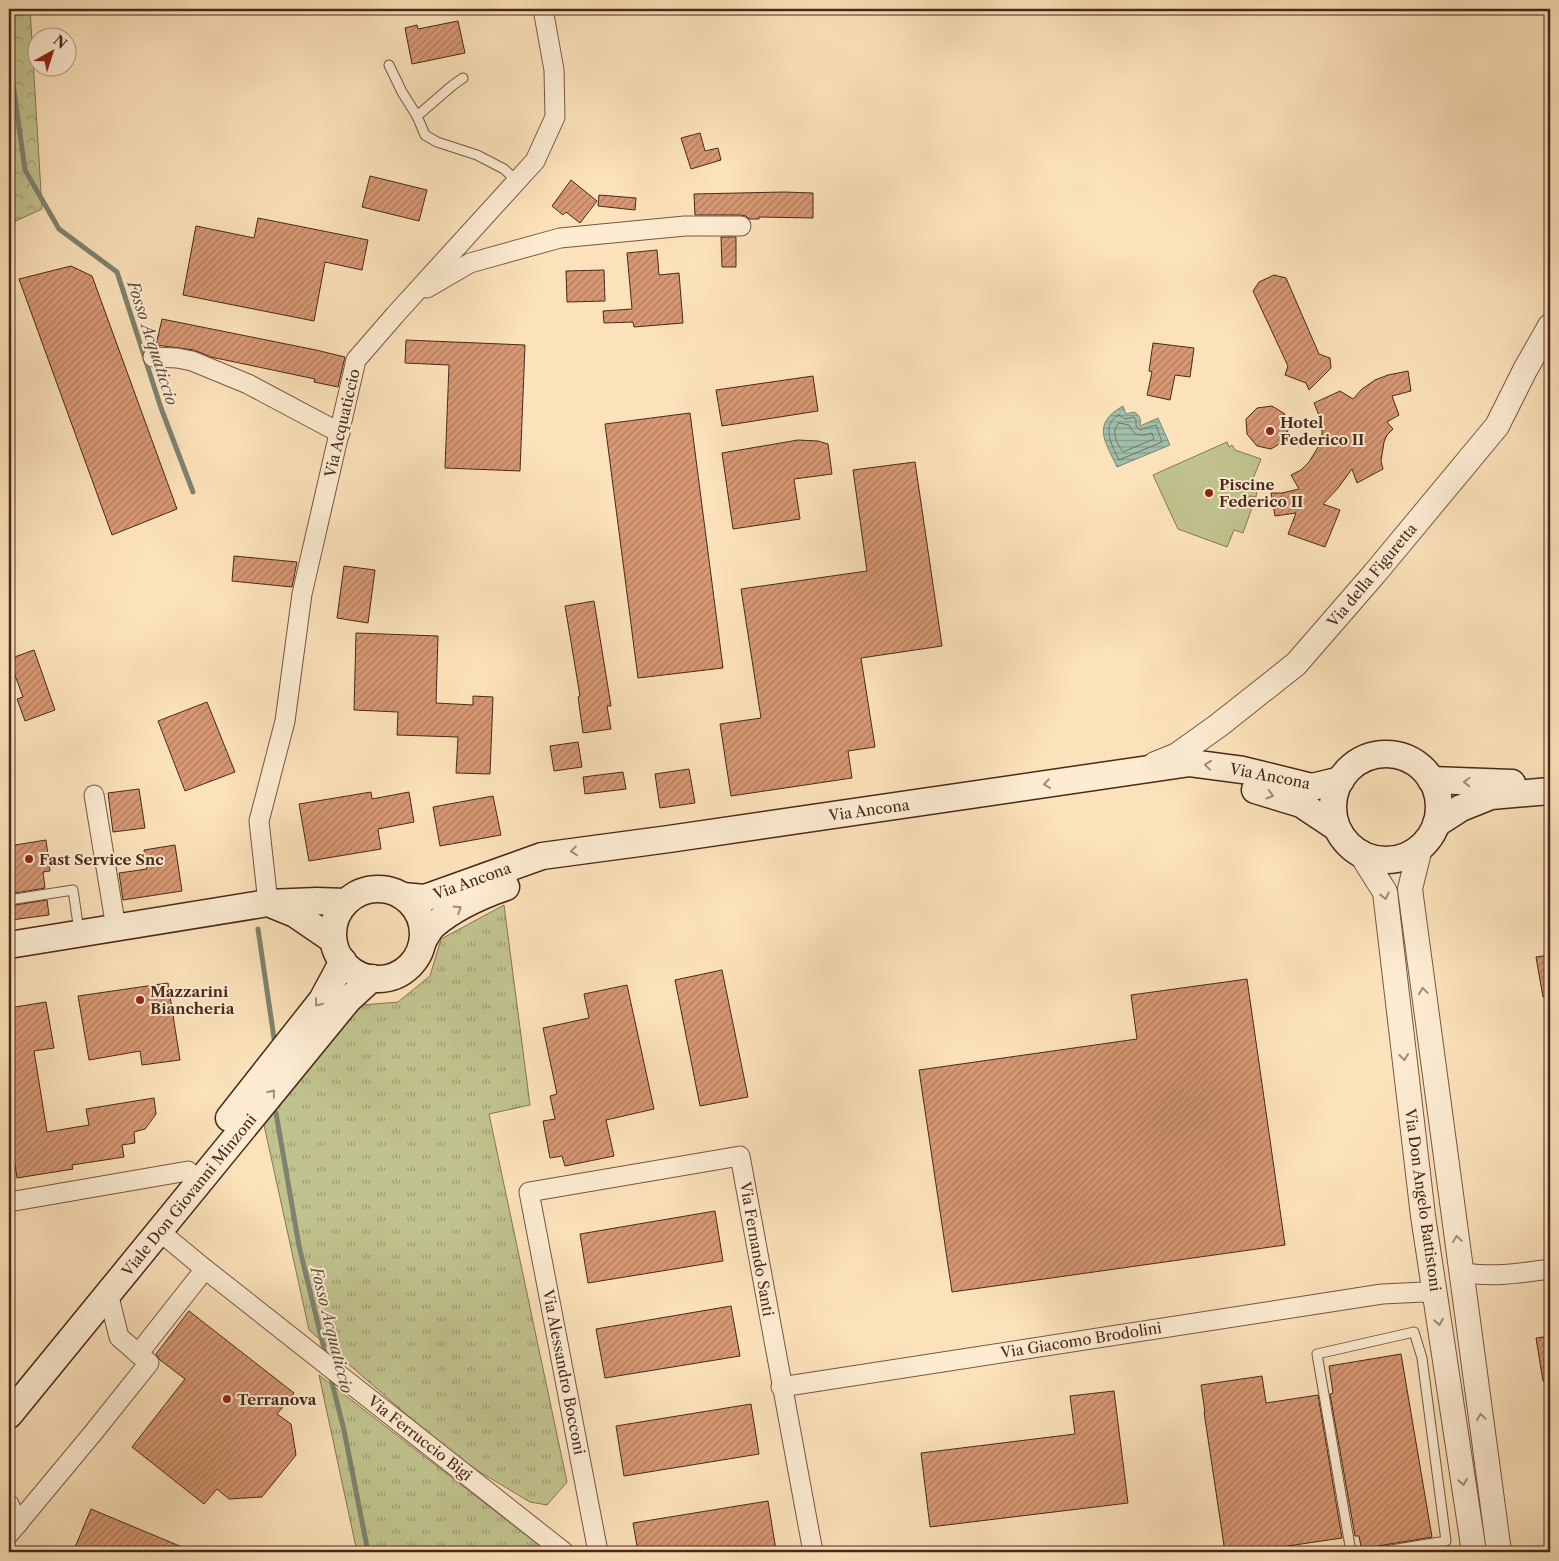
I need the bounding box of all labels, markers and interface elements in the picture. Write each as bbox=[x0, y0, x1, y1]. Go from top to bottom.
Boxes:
north arrow bbox=[28, 28, 78, 78]
text: N bbox=[50, 31, 71, 53]
water label: Fosso Acquaticcio bbox=[123, 276, 183, 408]
street label: Via Acquaticcio bbox=[320, 367, 364, 480]
place label: Hotel Federico II bbox=[1280, 413, 1364, 449]
marker: Hotel Federico II bbox=[1264, 425, 1276, 437]
place label: Piscine Federico II bbox=[1219, 475, 1303, 511]
marker: Piscine Federico II bbox=[1203, 487, 1215, 499]
street label: Via della Figuretta bbox=[1322, 519, 1421, 632]
street label: Via Ancona bbox=[1227, 759, 1312, 793]
one-way arrow bbox=[1203, 760, 1211, 771]
one-way arrow bbox=[1462, 776, 1470, 787]
one-way arrow bbox=[1043, 778, 1051, 788]
one-way arrow bbox=[1266, 789, 1274, 799]
street label: Via Ancona bbox=[826, 795, 911, 825]
one-way arrow bbox=[570, 846, 579, 856]
place label: Fast Service Snc bbox=[39, 850, 163, 869]
marker: Fast Service Snc bbox=[23, 853, 35, 865]
street label: Via Ancona bbox=[430, 858, 514, 904]
one-way arrow bbox=[1379, 891, 1390, 900]
one-way arrow bbox=[453, 906, 462, 915]
place label: Mazzarini Biancheria bbox=[150, 982, 235, 1018]
one-way arrow bbox=[1419, 987, 1429, 995]
marker: Mazzarini Biancheria bbox=[134, 994, 146, 1006]
one-way arrow bbox=[316, 997, 324, 1006]
one-way arrow bbox=[1398, 1053, 1409, 1061]
one-way arrow bbox=[267, 1089, 276, 1098]
street label: Via Don Angelo Battistoni bbox=[1401, 1107, 1445, 1293]
street label: Viale Don Giovanni Minzoni bbox=[117, 1110, 261, 1281]
street label: Via Fernando Santi bbox=[736, 1179, 778, 1318]
one-way arrow bbox=[1452, 1234, 1463, 1242]
water label: Fosso Acquaticcio bbox=[306, 1263, 357, 1395]
street label: Via Alessandro Bocconi bbox=[538, 1287, 589, 1457]
street label: Via Giacomo Brodolini bbox=[998, 1318, 1163, 1362]
one-way arrow bbox=[1433, 1318, 1444, 1326]
place label: Terranova bbox=[237, 1390, 317, 1409]
street label: Via Ferruccio Bigi bbox=[363, 1391, 476, 1485]
marker: Terranova bbox=[221, 1393, 233, 1405]
one-way arrow bbox=[1476, 1413, 1487, 1421]
one-way arrow bbox=[1458, 1478, 1468, 1487]

